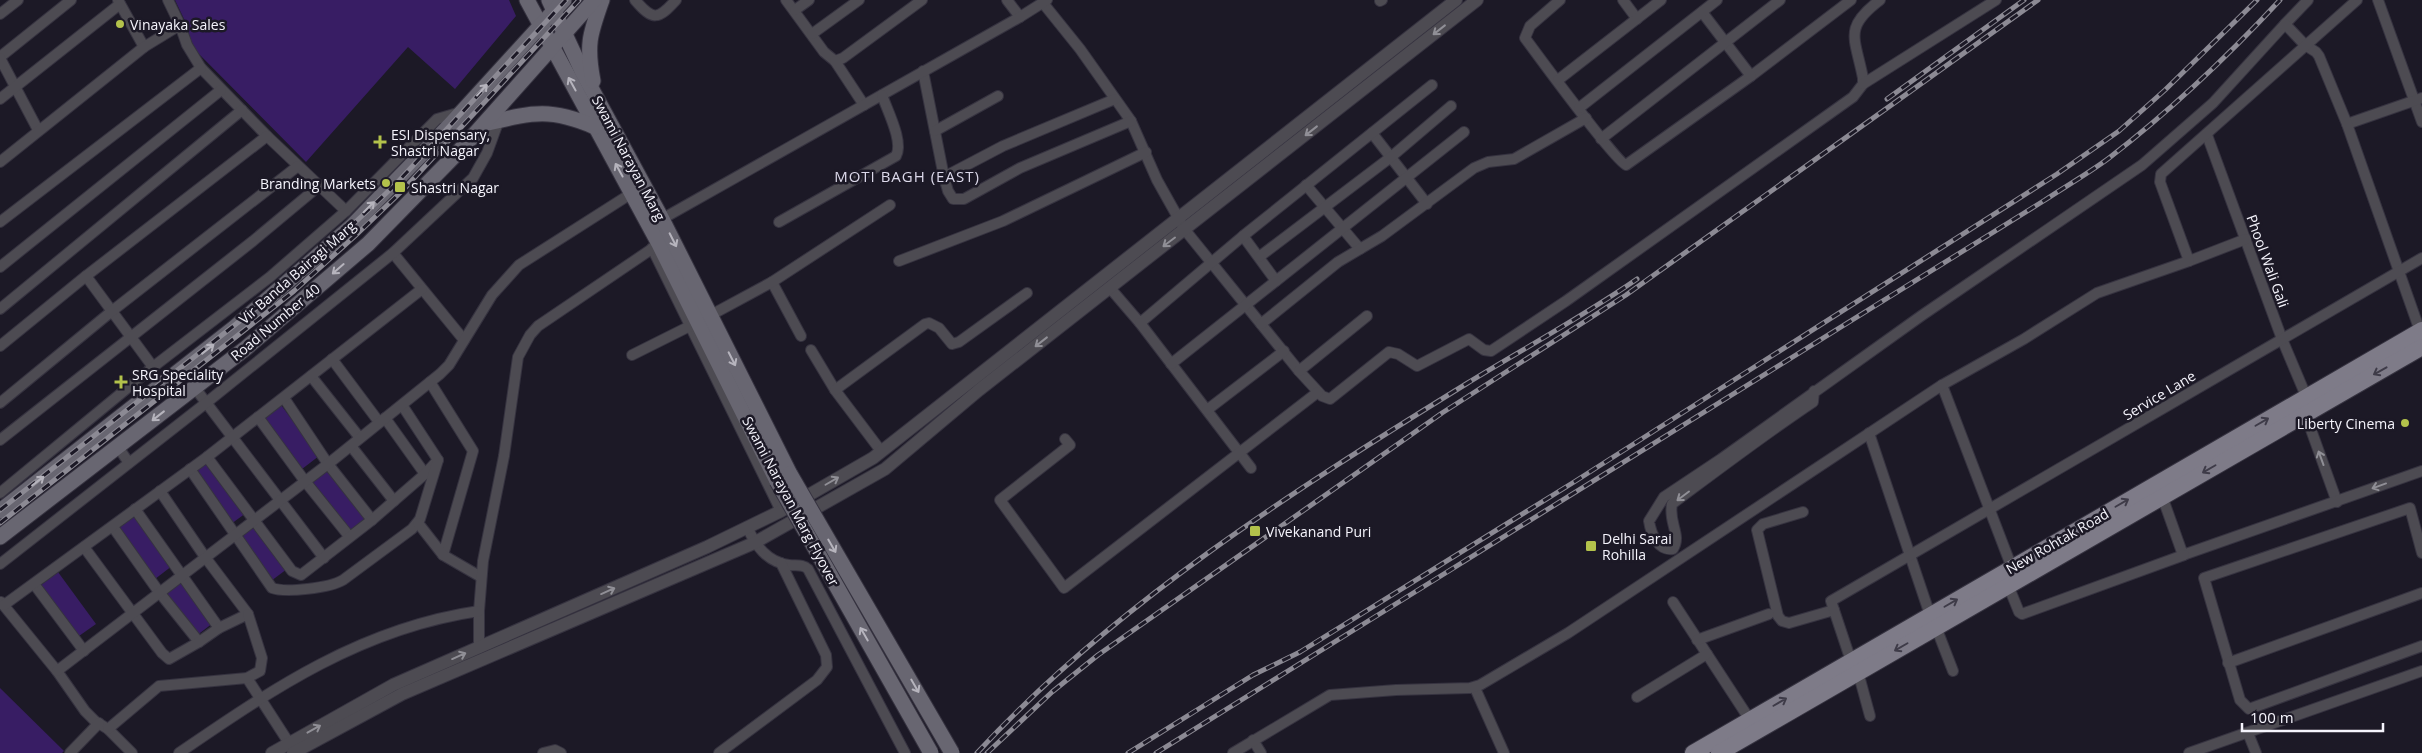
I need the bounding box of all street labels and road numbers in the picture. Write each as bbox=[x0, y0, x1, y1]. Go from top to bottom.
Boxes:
street label: Swami Narayan Marg bbox=[588, 92, 670, 224]
street label: Phool Wali Gali bbox=[2242, 212, 2294, 310]
street label: Vir Banda Bairagi Marg bbox=[235, 216, 360, 328]
street label: Road Number 40 bbox=[226, 279, 324, 365]
street label: Service Lane bbox=[2119, 366, 2199, 424]
street label: Swami Narayan Marg Flyover bbox=[738, 413, 844, 589]
street label: New Rohtak Road bbox=[2002, 504, 2112, 578]

